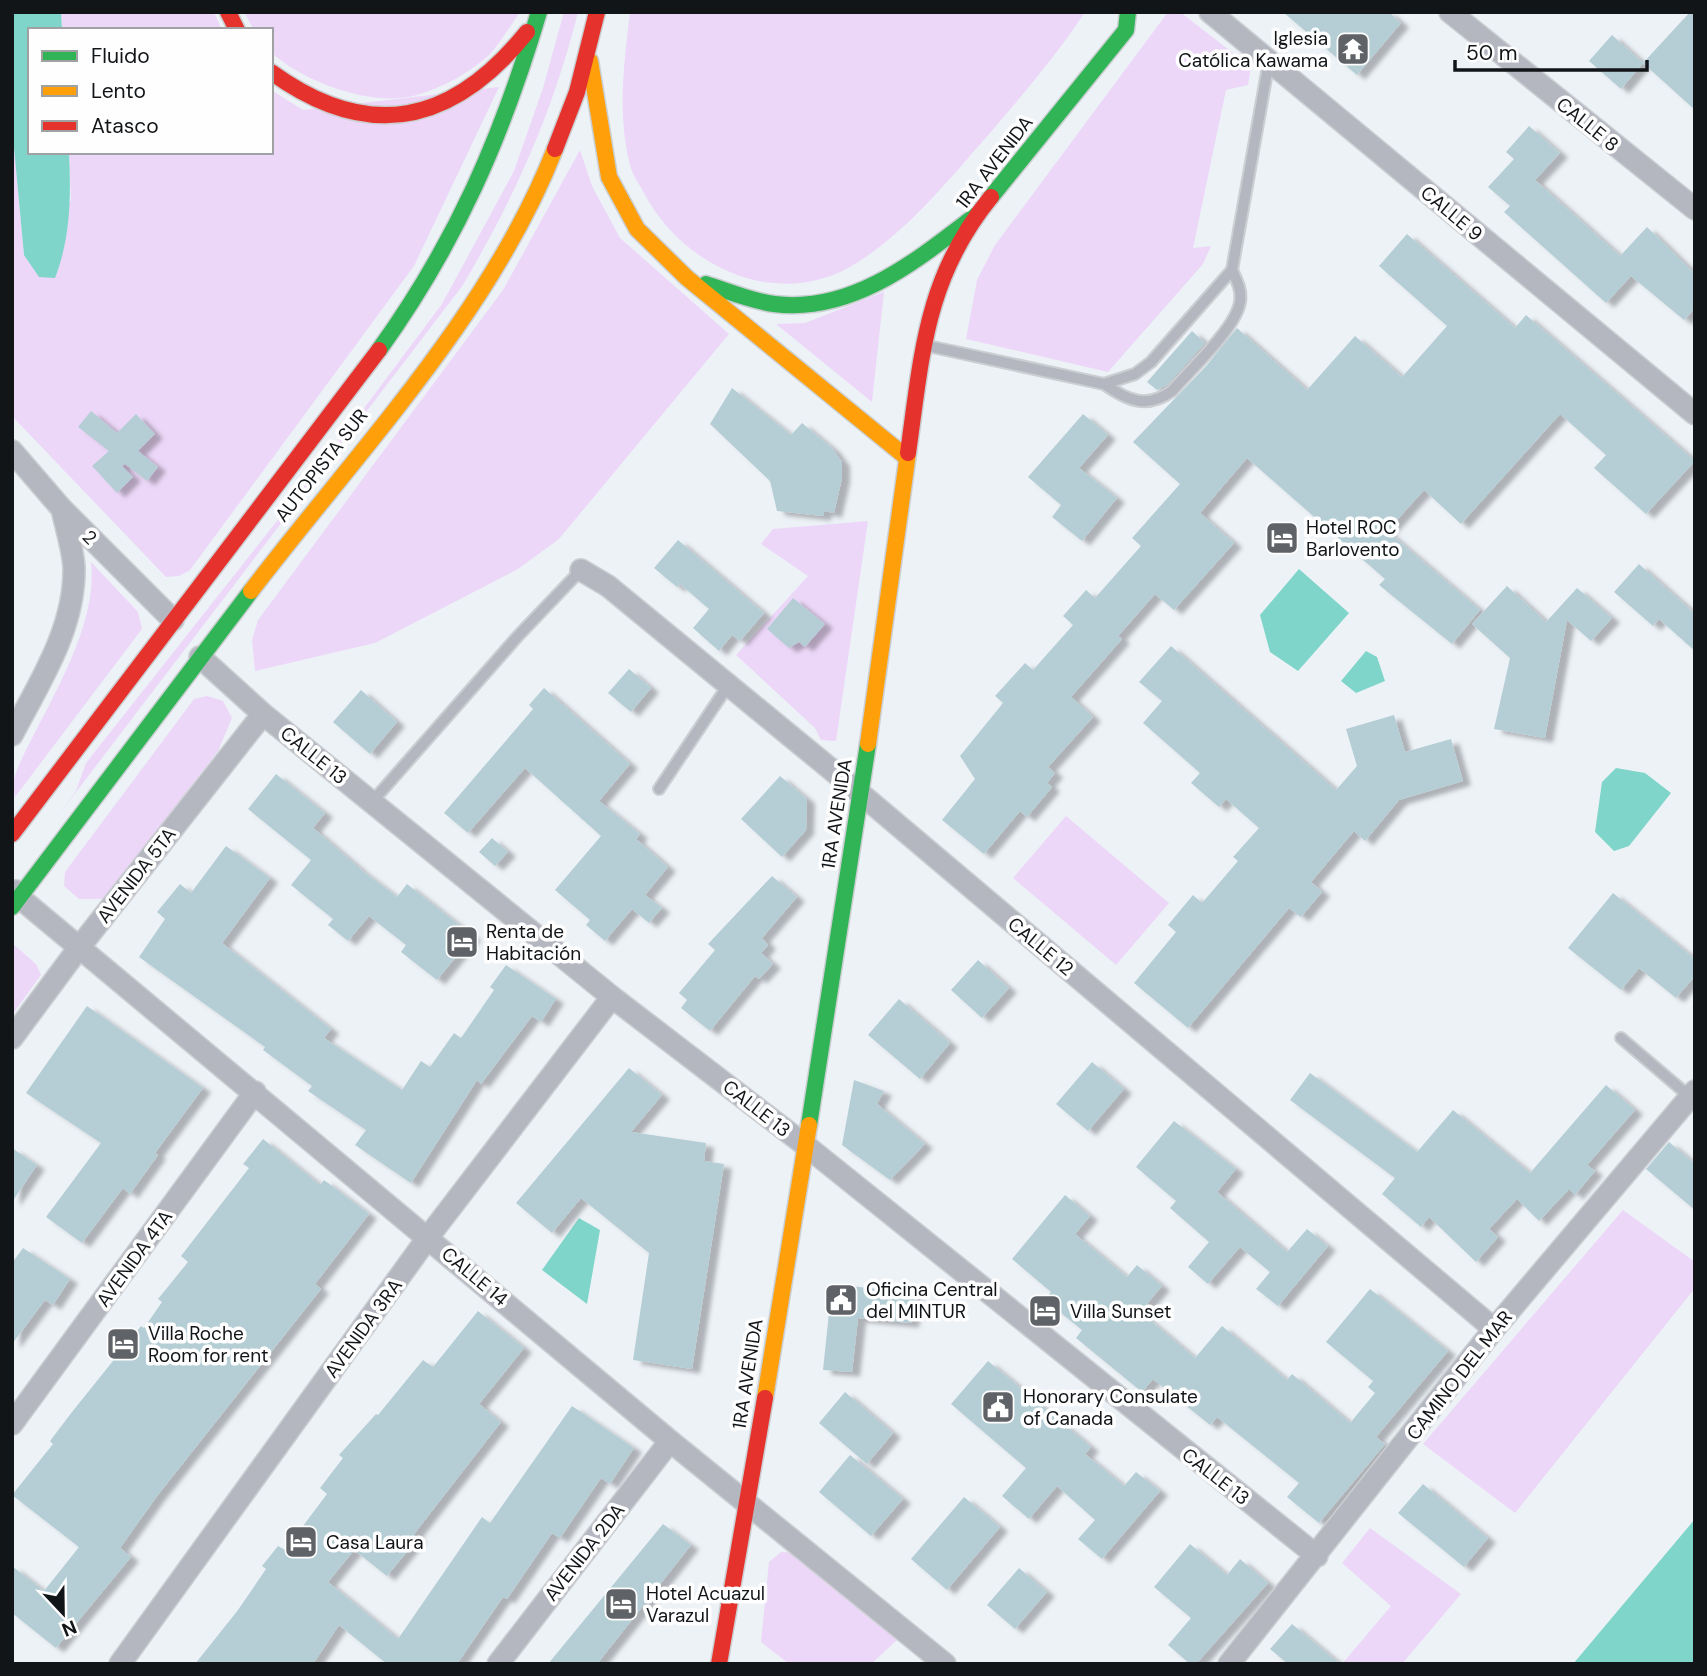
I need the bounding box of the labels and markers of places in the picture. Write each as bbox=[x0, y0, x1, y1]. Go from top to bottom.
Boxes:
place label: Iglesia Católica Kawama bbox=[1178, 26, 1328, 73]
temple icon: Iglesia Católica Kawama bbox=[1334, 30, 1372, 68]
place label: Hotel ROC Barlovento bbox=[1306, 515, 1400, 562]
hotel icon: Hotel ROC Barlovento bbox=[1263, 519, 1301, 557]
place label: Renta de Habitación bbox=[486, 919, 581, 966]
hotel icon: Renta de Habitación bbox=[443, 923, 481, 961]
place label: Oficina Central del MINTUR bbox=[866, 1277, 998, 1324]
public building icon: Oficina Central del MINTUR bbox=[822, 1281, 860, 1319]
hotel icon: Villa Sunset bbox=[1026, 1292, 1064, 1330]
place label: Villa Sunset bbox=[1070, 1299, 1171, 1324]
place label: Villa Roche Room for rent bbox=[148, 1321, 268, 1368]
hotel icon: Villa Roche Room for rent bbox=[104, 1325, 142, 1363]
place label: Honorary Consulate of Canada bbox=[1023, 1384, 1198, 1431]
public building icon: Honorary Consulate of Canada bbox=[979, 1388, 1017, 1426]
hotel icon: Casa Laura bbox=[282, 1523, 320, 1561]
place label: Casa Laura bbox=[326, 1530, 424, 1555]
place label: Hotel Acuazul Varazul bbox=[646, 1581, 765, 1628]
hotel icon: Hotel Acuazul Varazul bbox=[602, 1585, 640, 1623]

